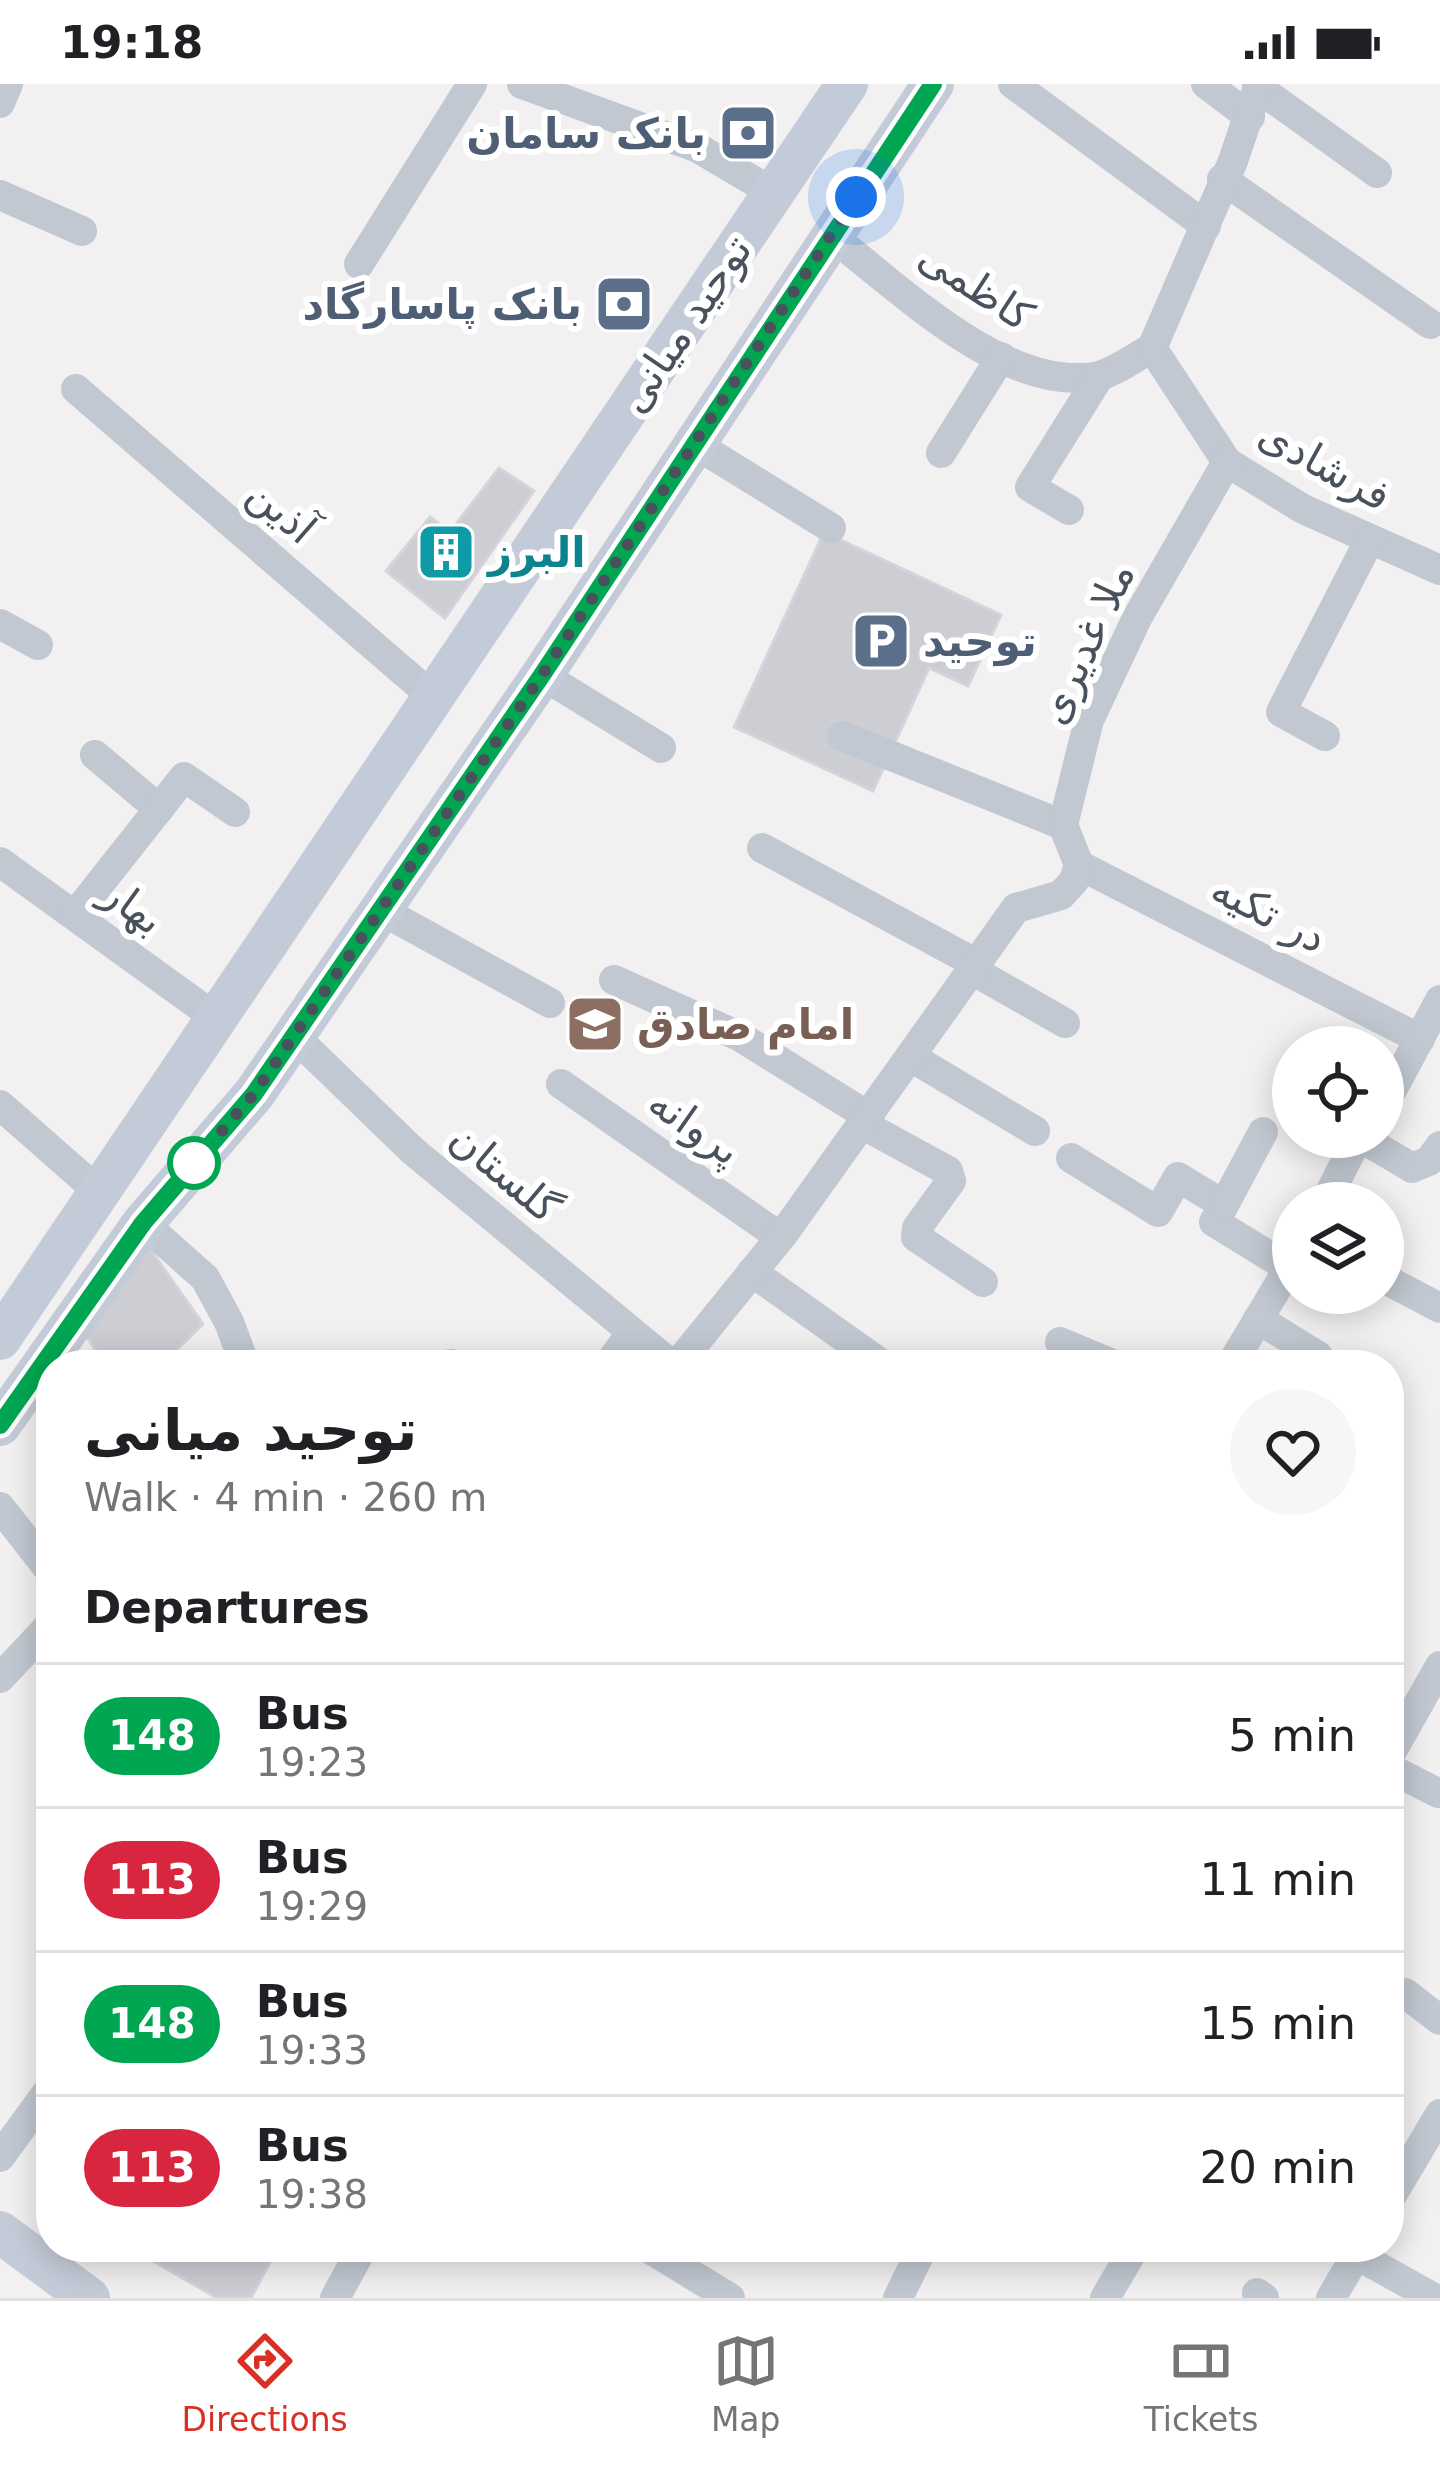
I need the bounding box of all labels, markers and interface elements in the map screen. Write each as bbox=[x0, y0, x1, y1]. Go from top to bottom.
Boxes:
text: 19:18 bbox=[60, 16, 203, 69]
bank icon: بانک سامان bbox=[717, 102, 779, 164]
place label: بانک سامان bbox=[466, 109, 706, 158]
your location bbox=[826, 167, 886, 227]
street label: توحید میانی bbox=[608, 227, 762, 421]
street label: کاظمی bbox=[910, 231, 1042, 341]
bank icon: بانک پاسارگاد bbox=[593, 273, 655, 335]
place label: بانک پاسارگاد bbox=[303, 280, 582, 330]
street label: فرشادی bbox=[1251, 409, 1399, 521]
street label: آذین bbox=[238, 467, 328, 555]
building icon: البرز bbox=[415, 521, 477, 583]
place label: البرز bbox=[486, 528, 586, 578]
street label: ملا غدیری bbox=[1027, 554, 1145, 732]
parking icon: توحید bbox=[850, 610, 912, 672]
place label: توحید bbox=[923, 617, 1037, 667]
street label: در تکیه bbox=[1203, 863, 1335, 963]
street label: بهار bbox=[90, 866, 173, 945]
school or university icon: امام صادق bbox=[564, 993, 626, 1055]
place label: امام صادق bbox=[637, 1000, 854, 1050]
map controls bbox=[1272, 1026, 1404, 1314]
button: locate bbox=[1272, 1026, 1404, 1158]
street label: پروانه bbox=[639, 1077, 750, 1176]
street label: گلستان bbox=[440, 1113, 570, 1233]
unlabelled marker bbox=[169, 1138, 219, 1188]
button: layers bbox=[1272, 1182, 1404, 1314]
button: heart bbox=[1230, 1389, 1356, 1515]
text: توحید میانی bbox=[84, 1397, 417, 1463]
text: Walk · 4 min · 260 m bbox=[84, 1475, 487, 1520]
text: Departures bbox=[84, 1581, 370, 1634]
text: Bus bbox=[256, 1687, 349, 1740]
text: 5 min bbox=[1228, 1709, 1356, 1762]
text: 148 bbox=[108, 1711, 196, 1760]
text: 19:23 bbox=[256, 1740, 368, 1785]
text: Bus bbox=[256, 1831, 349, 1884]
text: 11 min bbox=[1200, 1853, 1356, 1906]
text: 113 bbox=[108, 1855, 196, 1904]
text: 19:29 bbox=[256, 1884, 368, 1929]
text: Bus bbox=[256, 1975, 349, 2028]
text: 15 min bbox=[1200, 1997, 1356, 2050]
text: 148 bbox=[108, 1999, 196, 2048]
text: 19:33 bbox=[256, 2028, 368, 2073]
text: Bus bbox=[256, 2119, 349, 2172]
text: 20 min bbox=[1200, 2141, 1356, 2194]
text: 113 bbox=[108, 2143, 196, 2192]
text: 19:38 bbox=[256, 2172, 368, 2217]
tab: Directions bbox=[182, 2328, 348, 2439]
tab: Map bbox=[711, 2328, 781, 2439]
tab: Tickets bbox=[1144, 2328, 1258, 2439]

